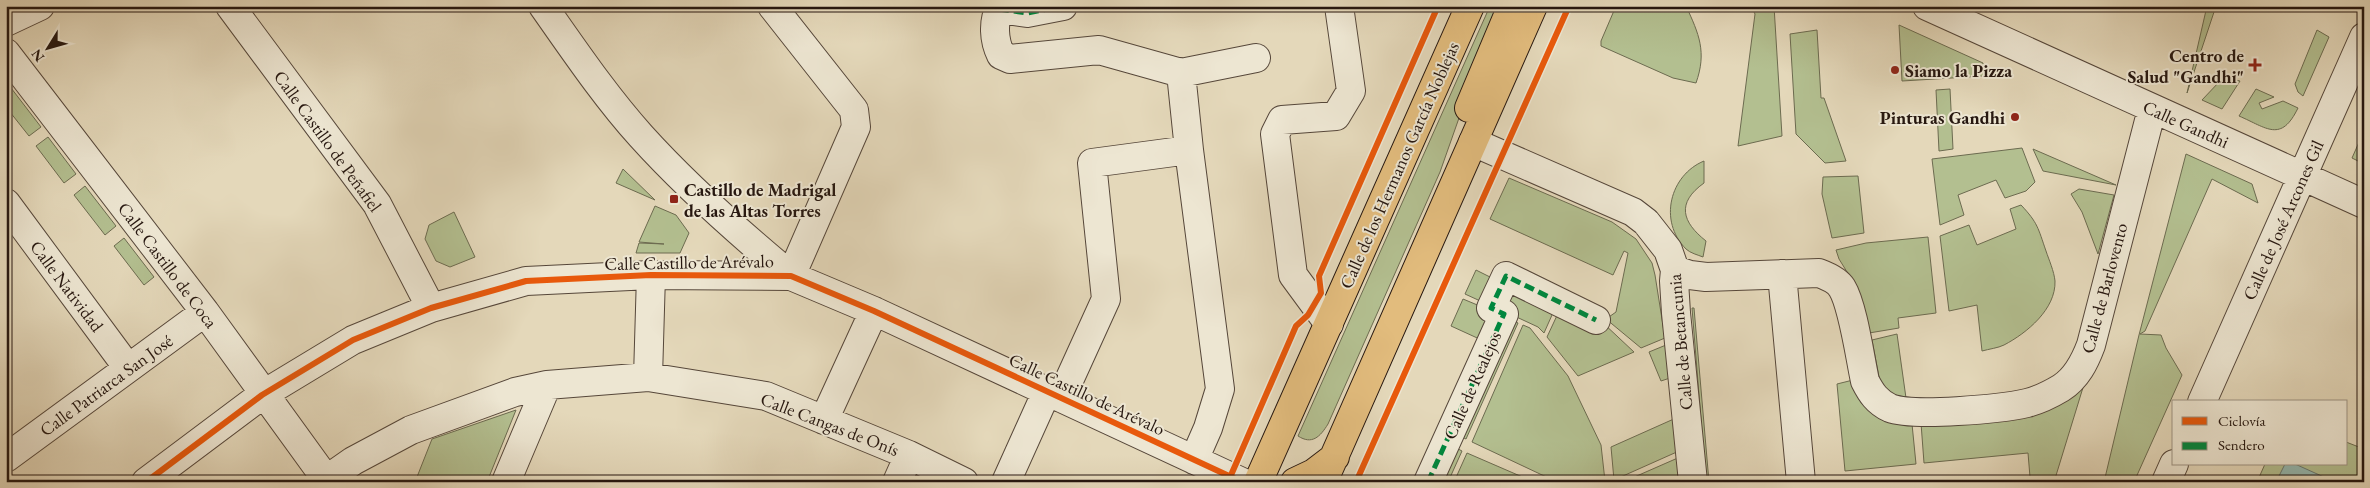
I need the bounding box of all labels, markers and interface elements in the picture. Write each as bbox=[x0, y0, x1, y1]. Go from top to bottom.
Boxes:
north arrow bbox=[22, 22, 72, 72]
street label: Calle de los Hermanos García Noblejas bbox=[1334, 38, 1464, 292]
place label: Centro de Salud "Gandhi" bbox=[2127, 44, 2244, 88]
text: N bbox=[27, 45, 48, 66]
marker: Centro de Salud "Gandhi" bbox=[2248, 58, 2262, 72]
place label: Siamo la Pizza bbox=[1905, 59, 2012, 82]
marker: Siamo la Pizza bbox=[1889, 64, 1901, 76]
street label: Calle Castillo de Peñafiel bbox=[269, 66, 387, 216]
street label: Calle Gandhi bbox=[2139, 95, 2233, 153]
place label: Pinturas Gandhi bbox=[1880, 106, 2006, 129]
marker: Pinturas Gandhi bbox=[2009, 111, 2021, 123]
street label: Calle de José Arcones Gil bbox=[2237, 137, 2329, 303]
place label: Castillo de Madrigal de las Altas Torres bbox=[684, 178, 836, 222]
marker: Castillo de Madrigal de las Altas Torres bbox=[668, 193, 680, 205]
street label: Calle Castillo de Coca bbox=[113, 197, 223, 333]
street label: Calle de Barlovento bbox=[2076, 220, 2132, 356]
street label: Calle Natividad bbox=[25, 236, 109, 337]
street label: Calle Castillo de Arévalo bbox=[604, 249, 774, 275]
street label: Calle de Betancunia bbox=[1663, 272, 1697, 411]
street label: Calle de Realejos bbox=[1438, 327, 1506, 443]
street label: Calle Patriarca San José bbox=[35, 329, 177, 441]
street label: Calle Castillo de Arévalo bbox=[1005, 348, 1169, 440]
street label: Calle Cangas de Onís bbox=[758, 387, 903, 461]
legend bbox=[2172, 400, 2348, 466]
text: Ciclovía bbox=[2218, 411, 2265, 430]
text: Sendero bbox=[2218, 435, 2265, 454]

